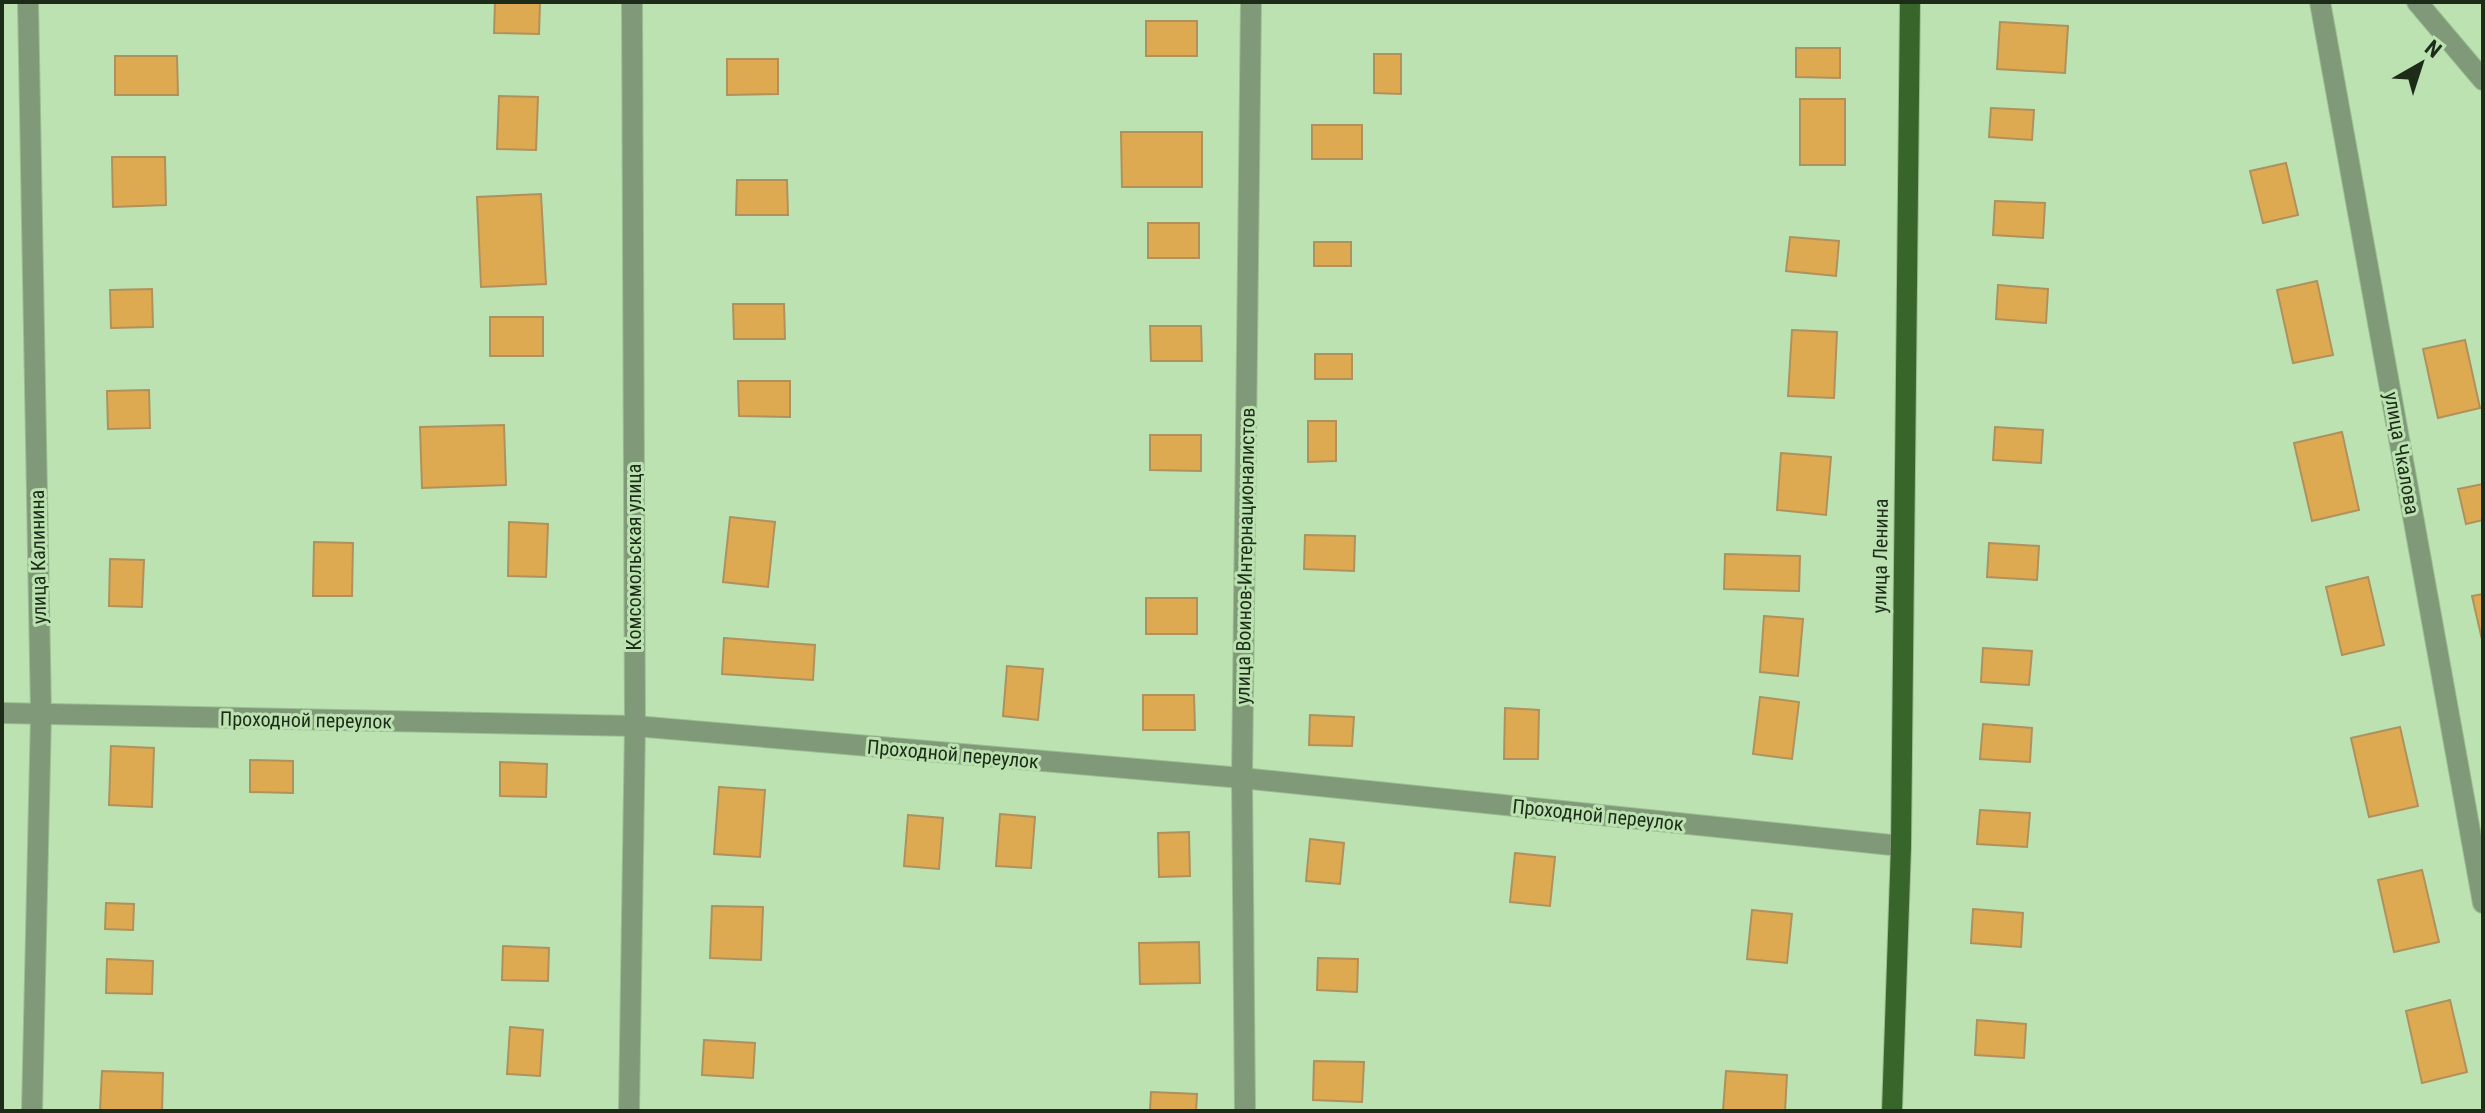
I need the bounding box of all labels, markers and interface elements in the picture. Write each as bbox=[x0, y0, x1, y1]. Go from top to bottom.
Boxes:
north arrow bbox=[2381, 24, 2461, 104]
text: N bbox=[2420, 35, 2446, 63]
street label: улица Чкалова bbox=[2379, 390, 2425, 516]
street label: улица Воинов-Интернационалистов bbox=[1230, 407, 1260, 705]
street label: Комсомольская улица bbox=[622, 464, 646, 650]
street label: улица Калинина bbox=[25, 490, 51, 624]
street label: улица Ленина bbox=[1867, 498, 1893, 614]
street label: Проходной переулок bbox=[220, 706, 393, 734]
street label: Проходной переулок bbox=[866, 735, 1040, 773]
street label: Проходной переулок bbox=[1511, 794, 1685, 836]

